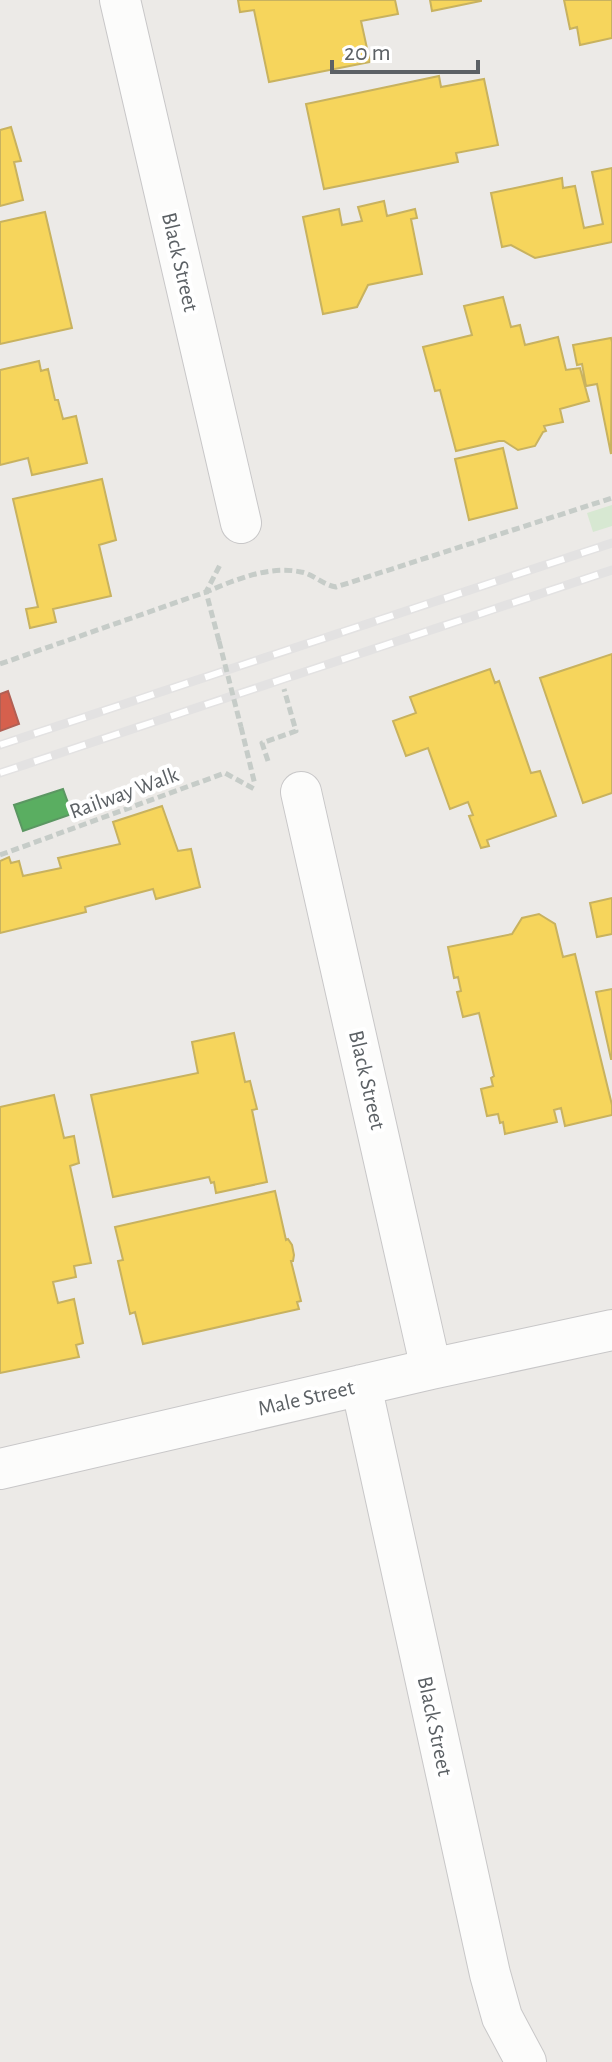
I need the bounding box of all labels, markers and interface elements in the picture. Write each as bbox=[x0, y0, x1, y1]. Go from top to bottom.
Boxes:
scale bar bbox=[332, 24, 478, 74]
text: 20 m bbox=[344, 41, 391, 65]
street label: Black Street bbox=[158, 210, 202, 314]
street label: Railway Walk bbox=[67, 763, 181, 823]
street label: Black Street bbox=[345, 1028, 389, 1132]
street label: Male Street bbox=[256, 1376, 356, 1420]
street label: Black Street bbox=[414, 1674, 456, 1778]

